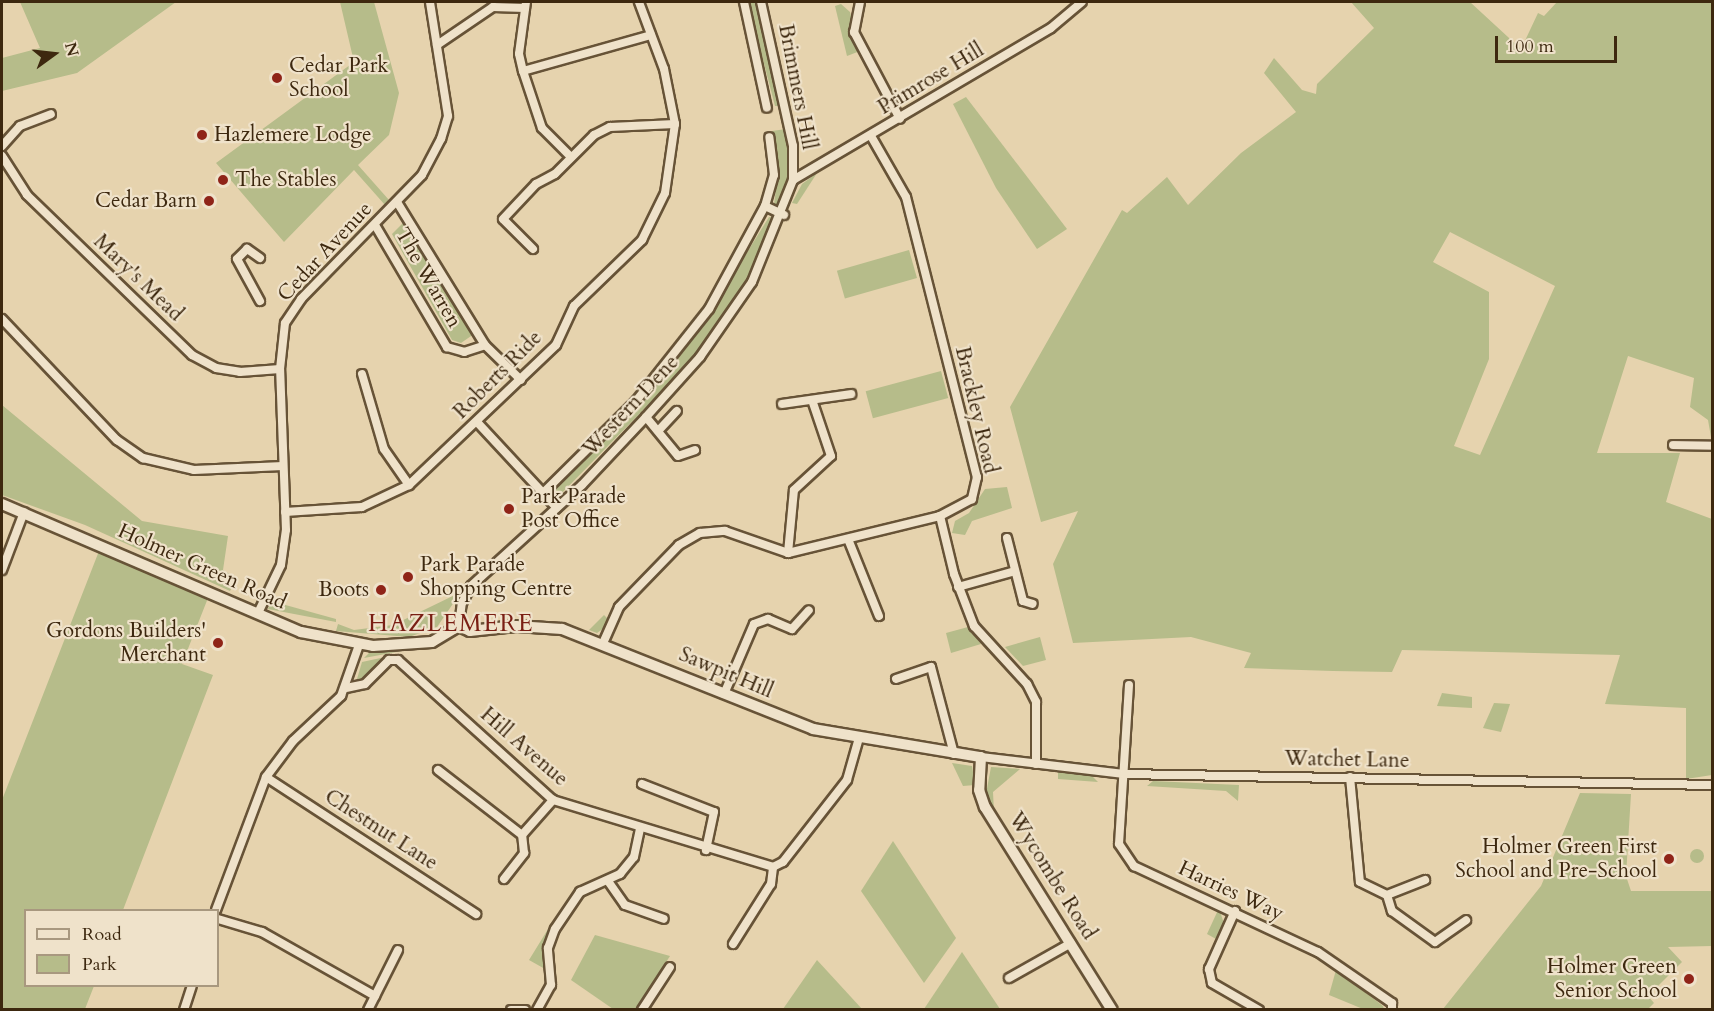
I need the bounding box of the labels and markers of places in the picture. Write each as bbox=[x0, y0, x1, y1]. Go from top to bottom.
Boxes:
place label: Cedar Park School bbox=[289, 53, 389, 103]
marker: Cedar Park School bbox=[270, 71, 284, 85]
place label: Hazlemere Lodge bbox=[214, 122, 372, 148]
marker: Hazlemere Lodge bbox=[195, 128, 209, 142]
place label: The Stables bbox=[235, 167, 337, 193]
marker: The Stables bbox=[216, 173, 230, 187]
place label: Cedar Barn bbox=[95, 188, 197, 214]
marker: Cedar Barn bbox=[202, 194, 216, 208]
place label: Park Parade Post Office bbox=[521, 484, 626, 534]
marker: Park Parade Post Office bbox=[502, 502, 516, 516]
place label: Park Parade Shopping Centre bbox=[420, 552, 572, 602]
marker: Park Parade Shopping Centre bbox=[401, 570, 415, 584]
place label: Boots bbox=[318, 577, 369, 603]
marker: Boots bbox=[374, 583, 388, 597]
place label: Gordons Builders' Merchant bbox=[46, 618, 206, 668]
marker: Gordons Builders' Merchant bbox=[211, 636, 225, 650]
place label: Holmer Green First School and Pre-School bbox=[1455, 834, 1657, 884]
marker: Holmer Green First School and Pre-School bbox=[1662, 852, 1676, 866]
place label: Holmer Green Senior School bbox=[1547, 954, 1677, 1004]
marker: Holmer Green Senior School bbox=[1682, 972, 1696, 986]

